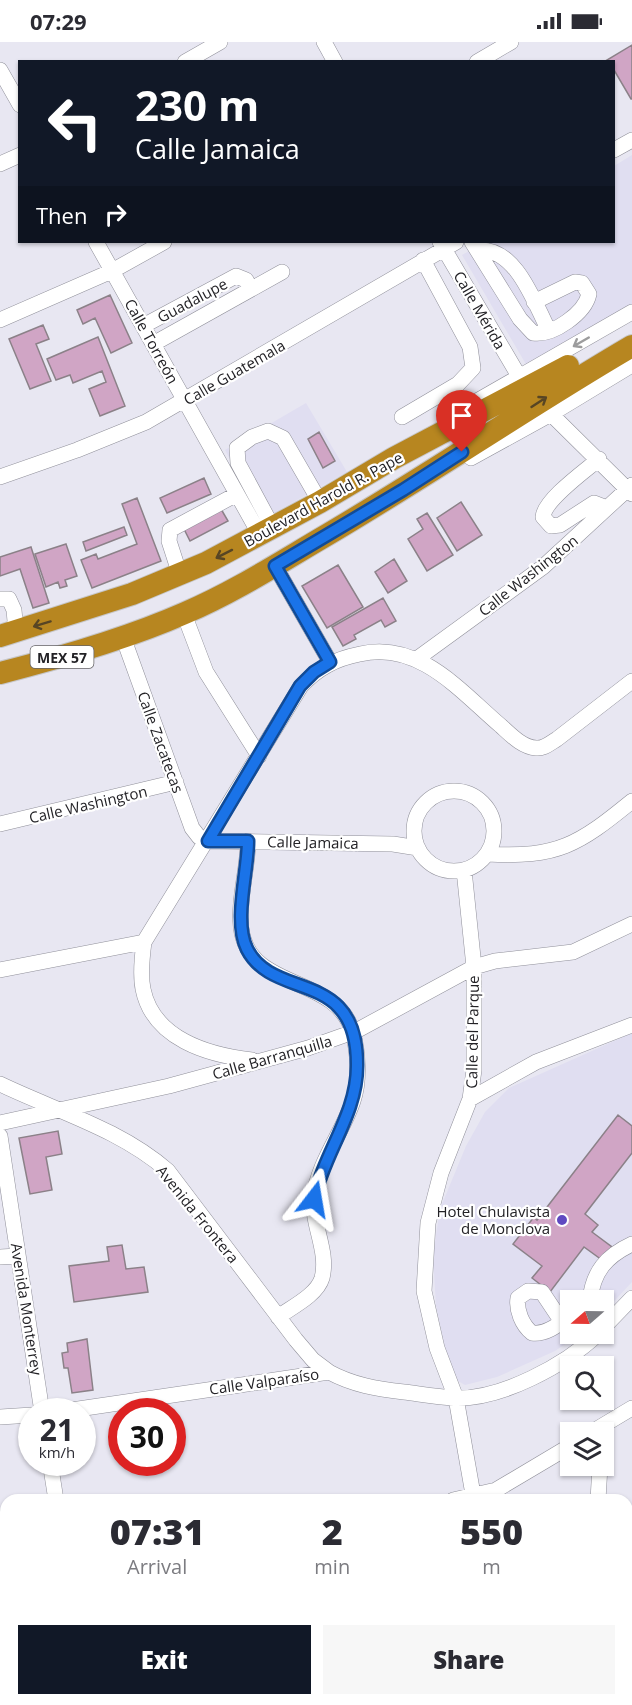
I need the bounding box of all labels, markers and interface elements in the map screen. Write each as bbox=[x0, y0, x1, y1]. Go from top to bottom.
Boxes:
text: 07:29 bbox=[30, 6, 87, 36]
text: 230 m bbox=[135, 76, 259, 133]
icon: left bbox=[36, 84, 114, 162]
text: Calle Jamaica bbox=[135, 130, 300, 167]
icon: right bbox=[99, 198, 132, 231]
text: Then bbox=[36, 200, 87, 230]
street label: Calle Mérida bbox=[450, 267, 510, 353]
street label: Guadalupe bbox=[154, 273, 230, 327]
street label: Calle Torreón bbox=[120, 295, 184, 387]
street label: Calle Guatemala bbox=[180, 335, 288, 409]
one-way arrow bbox=[573, 337, 591, 348]
pin bbox=[436, 390, 487, 452]
one-way arrow bbox=[530, 396, 547, 408]
icon: arrive bbox=[445, 399, 478, 432]
street label: Boulevard Harold R. Pape bbox=[240, 447, 406, 551]
street label: Calle Washington bbox=[474, 530, 582, 620]
one-way arrow bbox=[215, 549, 233, 560]
one-way arrow bbox=[33, 619, 52, 630]
road number: MEX 57 bbox=[31, 646, 94, 668]
street label: Calle Zacatecas bbox=[133, 689, 189, 795]
street label: Calle Washington bbox=[27, 781, 149, 827]
street label: Calle Jamaica bbox=[267, 831, 359, 853]
street label: Calle del Parque bbox=[461, 975, 483, 1089]
street label: Calle Barranquilla bbox=[210, 1030, 334, 1084]
street label: Avenida Frontera bbox=[152, 1161, 244, 1267]
position arrow bbox=[282, 1167, 346, 1231]
place label: Hotel Chulavista de Monclova bbox=[436, 1201, 550, 1238]
marker: Hotel Chulavista de Monclova bbox=[555, 1213, 569, 1227]
street label: Avenida Monterrey bbox=[7, 1242, 47, 1377]
north arrow bbox=[560, 1290, 614, 1344]
map controls bbox=[560, 1290, 614, 1476]
button: search bbox=[560, 1356, 614, 1410]
street label: Calle Valparaíso bbox=[208, 1363, 320, 1399]
speed limit sign: 30 bbox=[108, 1398, 186, 1476]
text: 21 bbox=[40, 1409, 74, 1450]
button: layers bbox=[560, 1422, 614, 1476]
text: km/h bbox=[39, 1442, 75, 1462]
text: 07:31 bbox=[110, 1507, 205, 1556]
text: 2 bbox=[322, 1507, 343, 1556]
text: 550 bbox=[460, 1507, 523, 1556]
text: Arrival bbox=[127, 1553, 187, 1580]
text: min bbox=[314, 1553, 350, 1580]
text: m bbox=[482, 1553, 501, 1580]
button: Exit bbox=[18, 1625, 311, 1694]
button: Share bbox=[323, 1625, 615, 1694]

